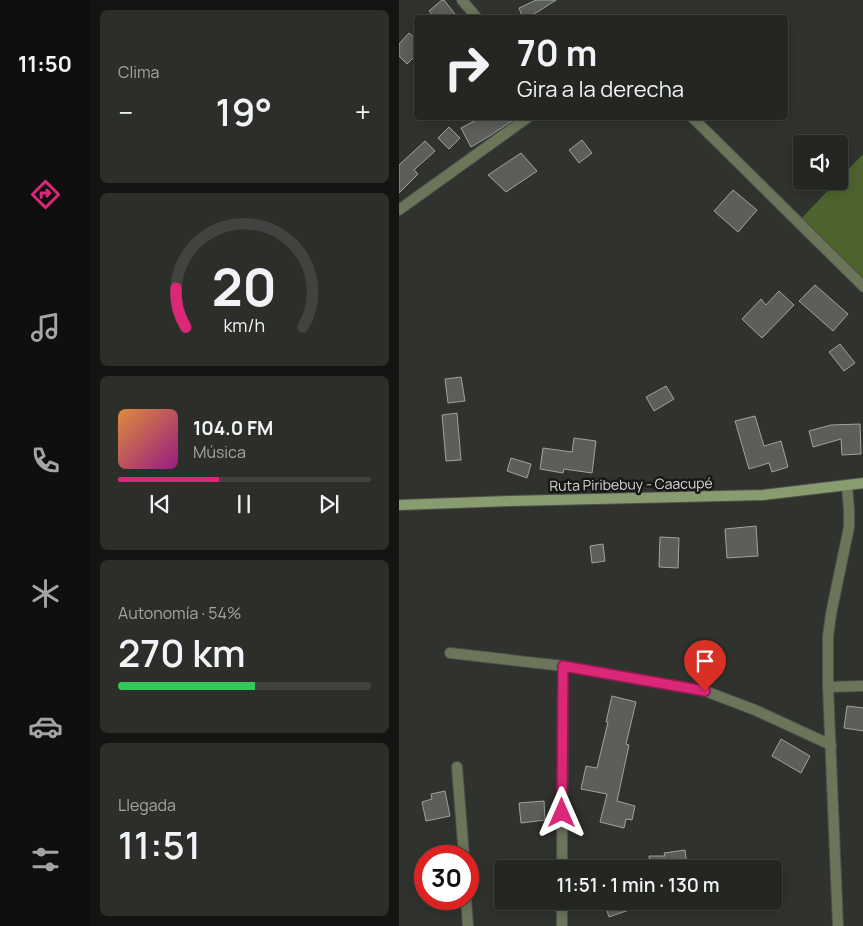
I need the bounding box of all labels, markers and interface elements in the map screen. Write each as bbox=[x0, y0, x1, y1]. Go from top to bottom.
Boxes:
text: 70 m bbox=[517, 29, 597, 77]
icon: right bbox=[434, 35, 499, 100]
text: 11:50 bbox=[18, 49, 72, 79]
text: Clima bbox=[118, 61, 159, 83]
text: Gira a la derecha bbox=[517, 74, 684, 104]
text: 19° bbox=[216, 85, 272, 137]
text: − bbox=[118, 93, 133, 131]
text: + bbox=[355, 93, 371, 131]
map controls bbox=[793, 135, 848, 190]
button: sound bbox=[793, 135, 848, 190]
icon: directions bbox=[28, 177, 63, 212]
text: 20 bbox=[212, 251, 277, 322]
icon: music bbox=[28, 310, 63, 345]
text: km/h bbox=[224, 313, 265, 337]
text: 104.0 FM bbox=[193, 415, 273, 441]
text: Música bbox=[193, 441, 246, 463]
icon: phone bbox=[28, 443, 63, 478]
street label: Ruta Piribebuy - Caacupé bbox=[549, 473, 713, 495]
icon: previous bbox=[146, 490, 174, 518]
icon: pause bbox=[230, 490, 258, 518]
icon: next bbox=[315, 490, 343, 518]
icon: climate bbox=[28, 576, 63, 611]
text: Autonomía · 54% bbox=[118, 602, 241, 624]
text: 270 km bbox=[118, 626, 246, 678]
pin bbox=[684, 640, 726, 691]
icon: arrive bbox=[691, 647, 719, 675]
icon: car bbox=[28, 709, 63, 744]
position arrow bbox=[535, 786, 587, 838]
text: Llegada bbox=[118, 794, 176, 816]
text: 11:51 bbox=[118, 818, 201, 870]
icon: filters bbox=[28, 842, 63, 877]
speed limit sign: 30 bbox=[414, 845, 479, 910]
text: 11:51 · 1 min · 130 m bbox=[556, 872, 720, 898]

